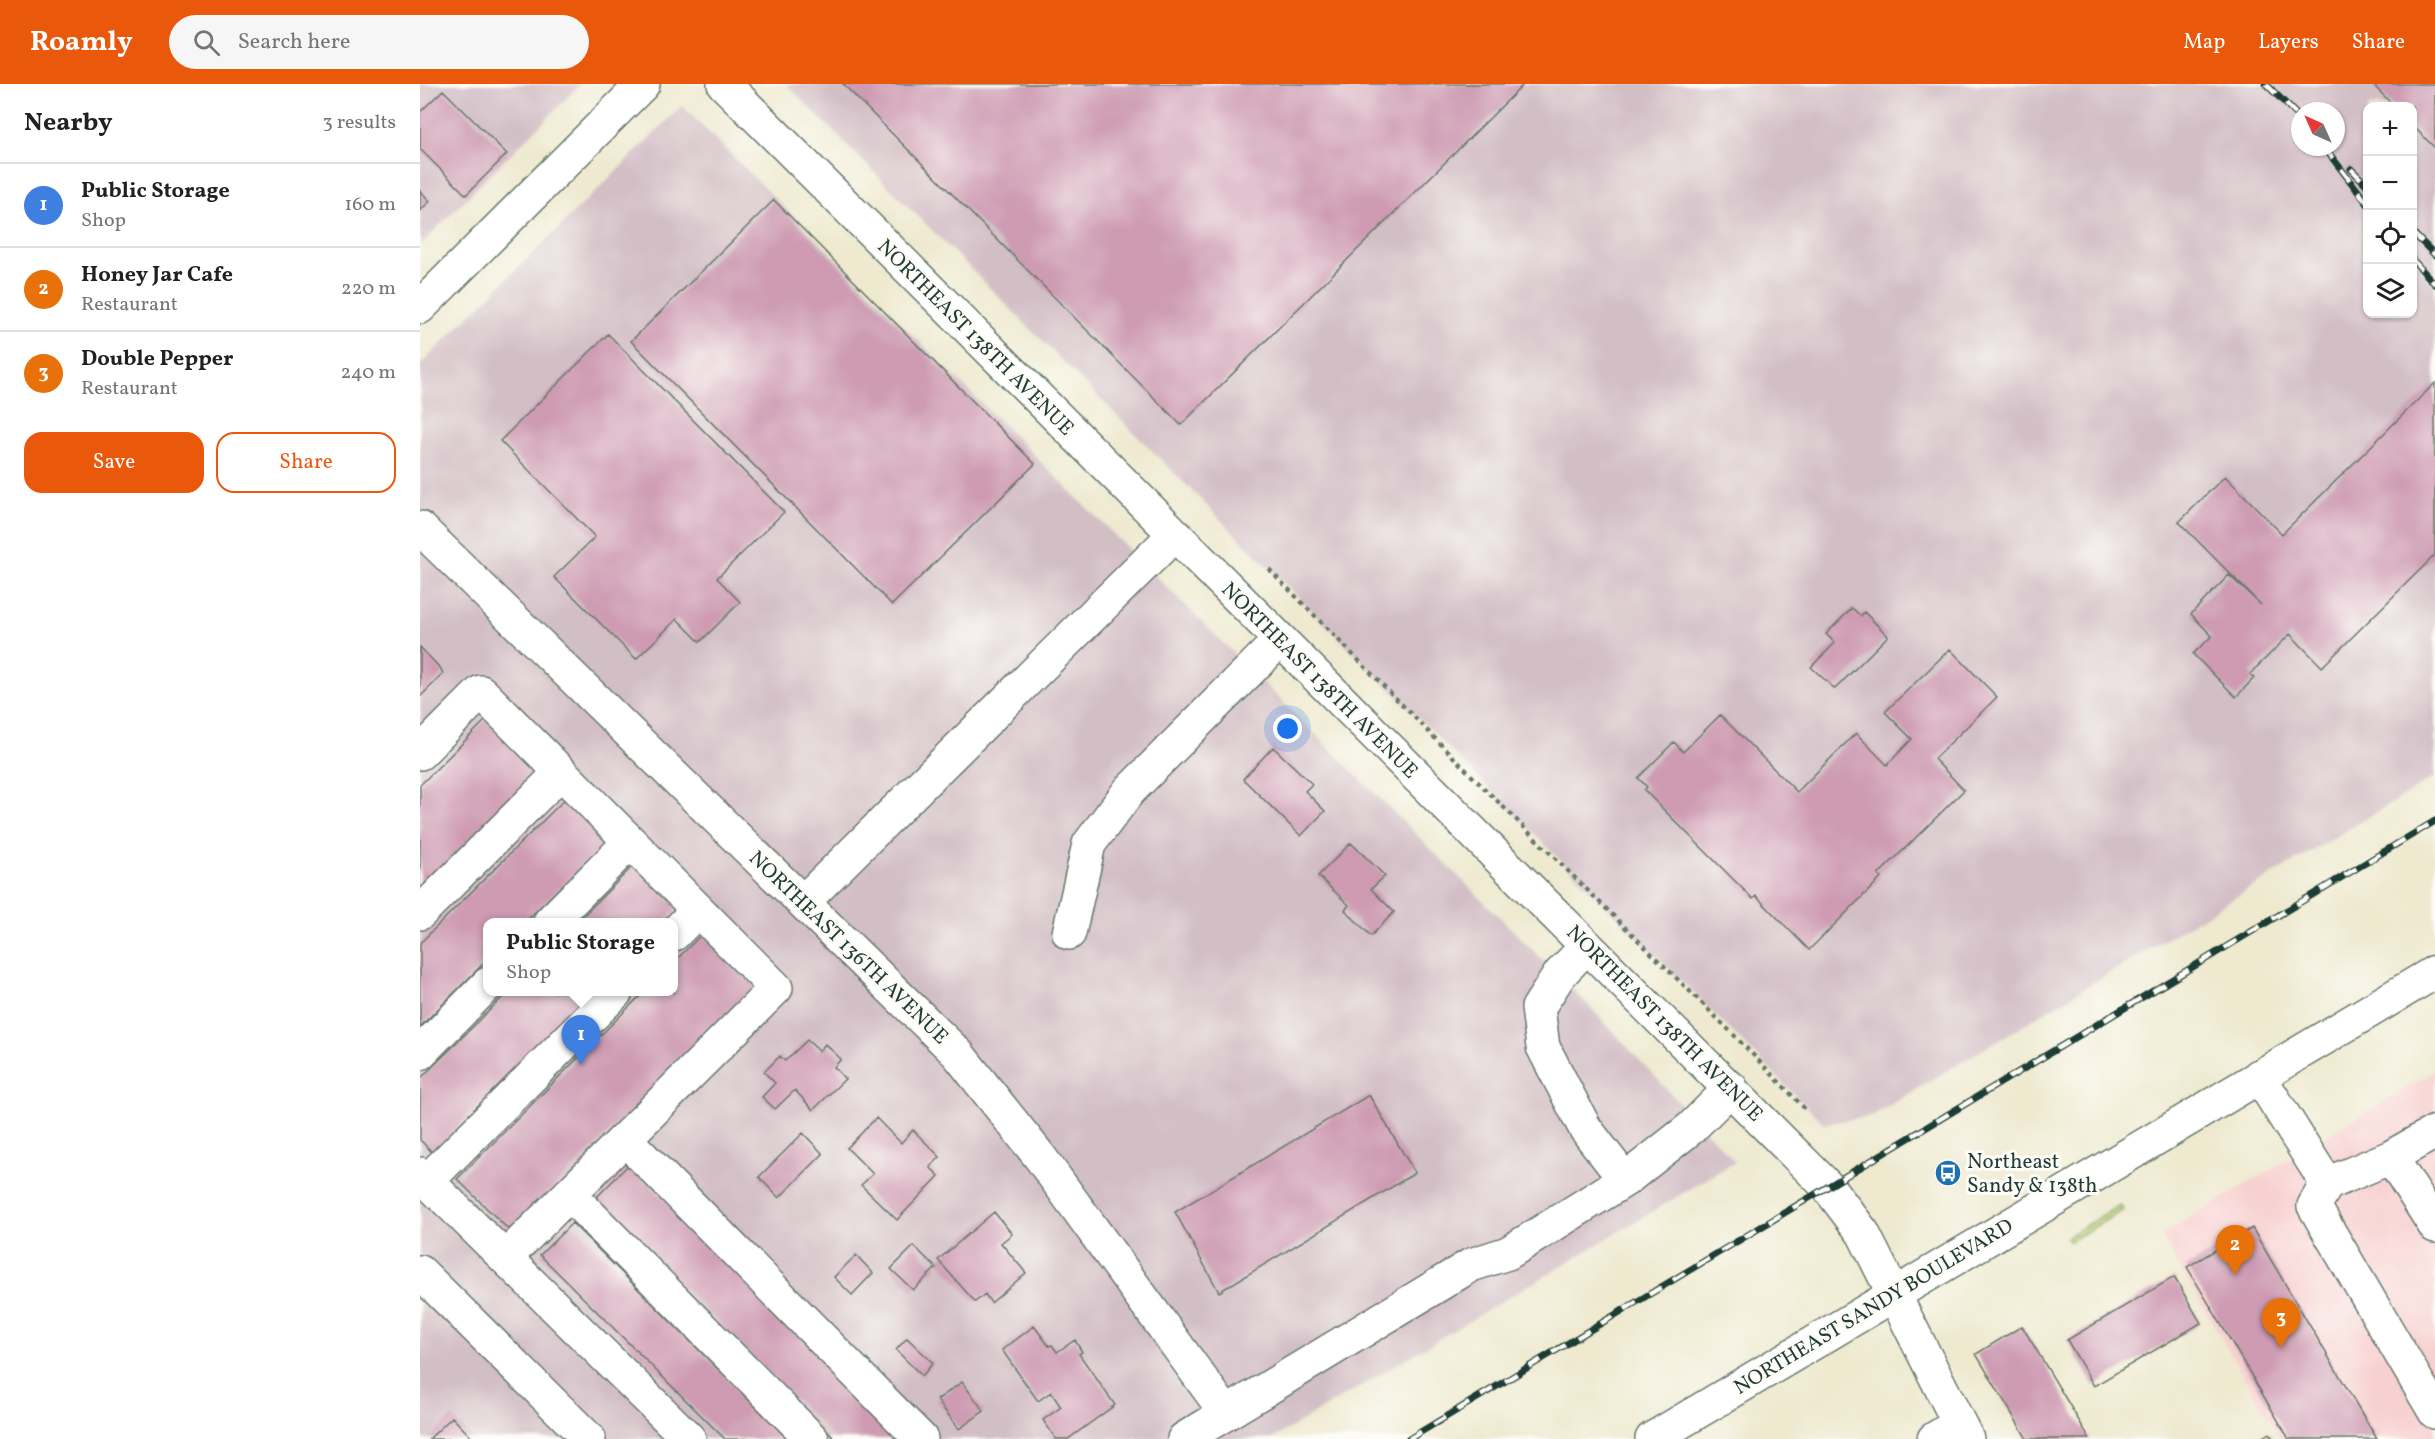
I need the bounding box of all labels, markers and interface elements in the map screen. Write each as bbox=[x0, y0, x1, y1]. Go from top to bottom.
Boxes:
search box bbox=[169, 15, 589, 69]
text: Roamly bbox=[30, 23, 133, 62]
icon: search bbox=[190, 26, 223, 59]
text: Search here bbox=[238, 27, 350, 58]
text: Map bbox=[2183, 28, 2225, 57]
text: Layers bbox=[2258, 28, 2319, 57]
text: Share bbox=[2352, 28, 2405, 57]
north arrow bbox=[2291, 102, 2345, 156]
map controls bbox=[2363, 102, 2417, 318]
button: + bbox=[2363, 102, 2417, 156]
text: Nearby bbox=[24, 105, 113, 141]
text: 3 results bbox=[322, 109, 396, 137]
button: − bbox=[2363, 156, 2417, 210]
text: Public Storage bbox=[81, 176, 230, 207]
text: 1 bbox=[39, 191, 48, 219]
text: 160 m bbox=[344, 191, 396, 219]
text: Shop bbox=[81, 207, 126, 235]
button: locate bbox=[2363, 210, 2417, 264]
street label: NORTHEAST 138TH AVENUE bbox=[870, 233, 1080, 443]
text: Honey Jar Cafe bbox=[81, 260, 233, 291]
button: layers bbox=[2363, 264, 2417, 318]
text: 2 bbox=[38, 275, 49, 303]
text: 220 m bbox=[341, 275, 396, 303]
text: Restaurant bbox=[81, 291, 178, 319]
text: Double Pepper bbox=[81, 344, 233, 375]
text: 3 bbox=[38, 359, 49, 387]
text: 240 m bbox=[341, 359, 396, 387]
text: Restaurant bbox=[81, 375, 178, 403]
button: Save bbox=[24, 432, 204, 493]
button: Share bbox=[216, 432, 396, 493]
street label: NORTHEAST 138TH AVENUE bbox=[1214, 576, 1424, 786]
your location bbox=[1273, 714, 1302, 743]
street label: NORTHEAST 136TH AVENUE bbox=[742, 845, 954, 1051]
popup bbox=[483, 918, 678, 996]
street label: NORTHEAST 138TH AVENUE bbox=[1559, 919, 1769, 1129]
text: Public Storage bbox=[506, 928, 655, 959]
text: Shop bbox=[506, 959, 551, 987]
pin: 1 bbox=[562, 1016, 600, 1065]
place label: Northeast Sandy & 138th bbox=[1967, 1148, 2098, 1201]
bus stop icon: Northeast Sandy & 138th bbox=[1933, 1158, 1963, 1188]
street label: NORTHEAST SANDY BOULEVARD bbox=[1729, 1212, 2019, 1402]
pin: 2 bbox=[2216, 1226, 2254, 1275]
pin: 3 bbox=[2262, 1298, 2300, 1348]

